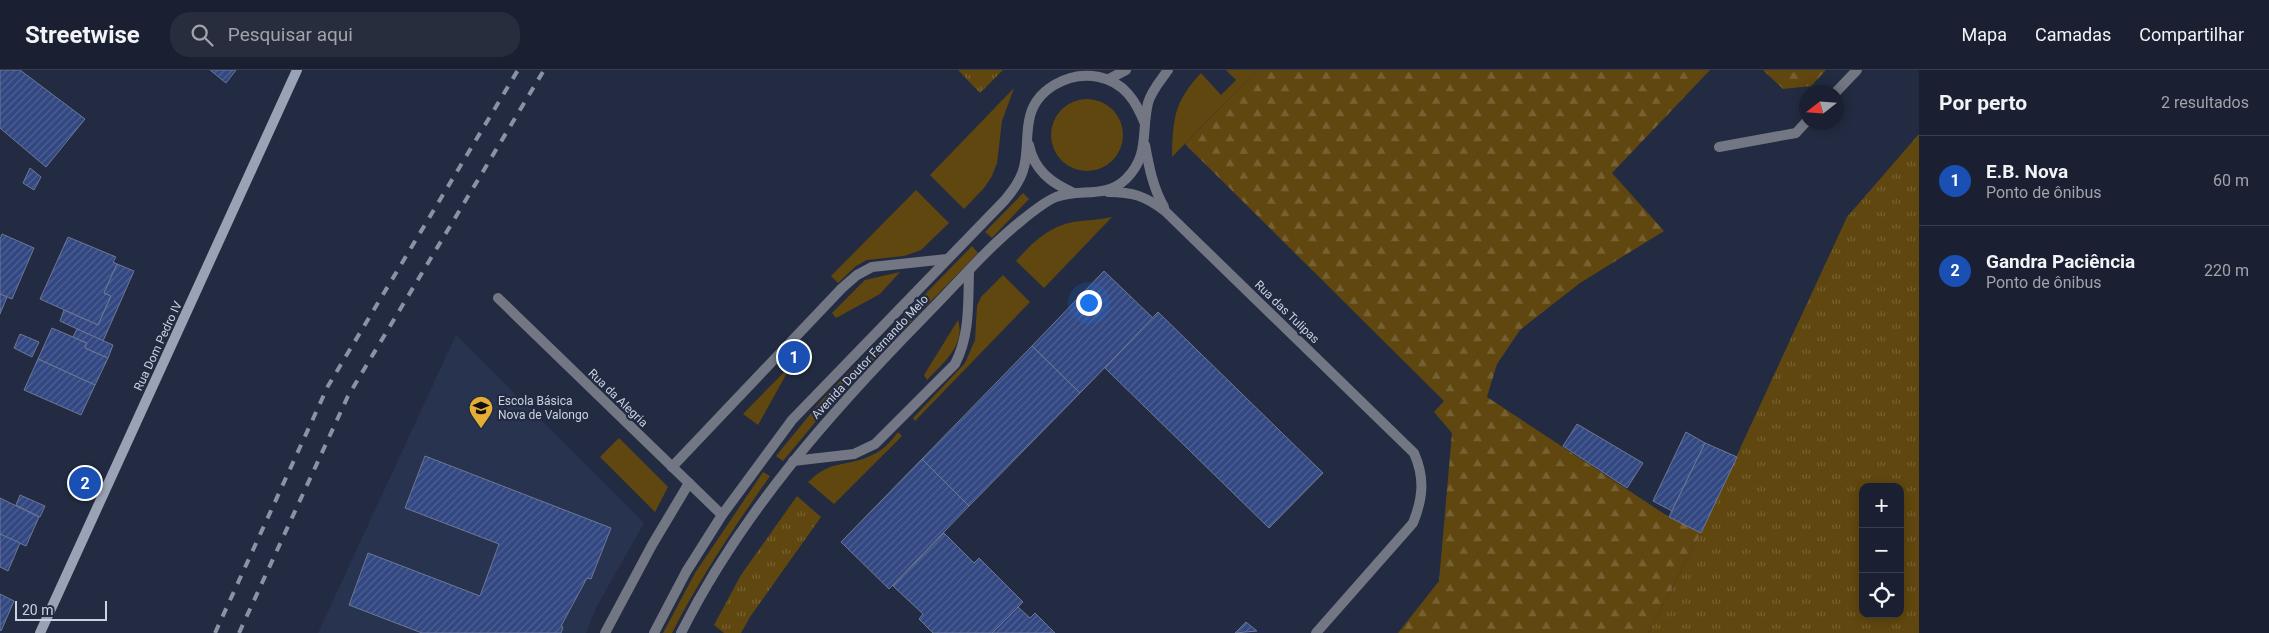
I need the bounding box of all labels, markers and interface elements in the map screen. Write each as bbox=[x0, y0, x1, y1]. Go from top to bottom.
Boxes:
search box bbox=[170, 12, 520, 57]
text: Streetwise bbox=[25, 21, 140, 49]
icon: search bbox=[188, 21, 216, 49]
text: Pesquisar aqui bbox=[228, 23, 353, 46]
text: Mapa bbox=[1962, 24, 2007, 45]
text: Camadas bbox=[2035, 24, 2111, 45]
text: Compartilhar bbox=[2139, 24, 2244, 45]
north arrow bbox=[1799, 85, 1844, 130]
text: Por perto bbox=[1939, 91, 2027, 115]
text: 2 resultados bbox=[2161, 93, 2249, 112]
text: E.B. Nova bbox=[1986, 160, 2068, 183]
text: 1 bbox=[1950, 171, 1960, 190]
text: 60 m bbox=[2213, 171, 2249, 190]
text: Ponto de ônibus bbox=[1986, 183, 2102, 202]
text: Gandra Paciência bbox=[1986, 250, 2135, 273]
text: 2 bbox=[1950, 261, 1960, 280]
text: 220 m bbox=[2204, 261, 2249, 280]
text: Ponto de ônibus bbox=[1986, 273, 2102, 292]
street label: Rua das Tulipas bbox=[1252, 278, 1322, 346]
your location bbox=[1076, 290, 1102, 316]
street label: Avenida Doutor Fernando Melo bbox=[809, 292, 931, 422]
street label: Rua Dom Pedro IV bbox=[131, 299, 185, 393]
pin: 1 bbox=[778, 338, 810, 376]
street label: Rua da Alegria bbox=[585, 366, 651, 430]
place label: Escola Básica Nova de Valongo bbox=[498, 394, 589, 422]
school or university icon: Escola Básica Nova de Valongo bbox=[468, 395, 494, 429]
pin: 2 bbox=[69, 464, 101, 502]
map controls bbox=[1859, 483, 1904, 618]
button: + bbox=[1859, 483, 1904, 528]
button: − bbox=[1859, 528, 1904, 573]
button: locate bbox=[1859, 573, 1904, 618]
scale bar bbox=[15, 598, 108, 621]
text: 20 m bbox=[22, 602, 54, 618]

